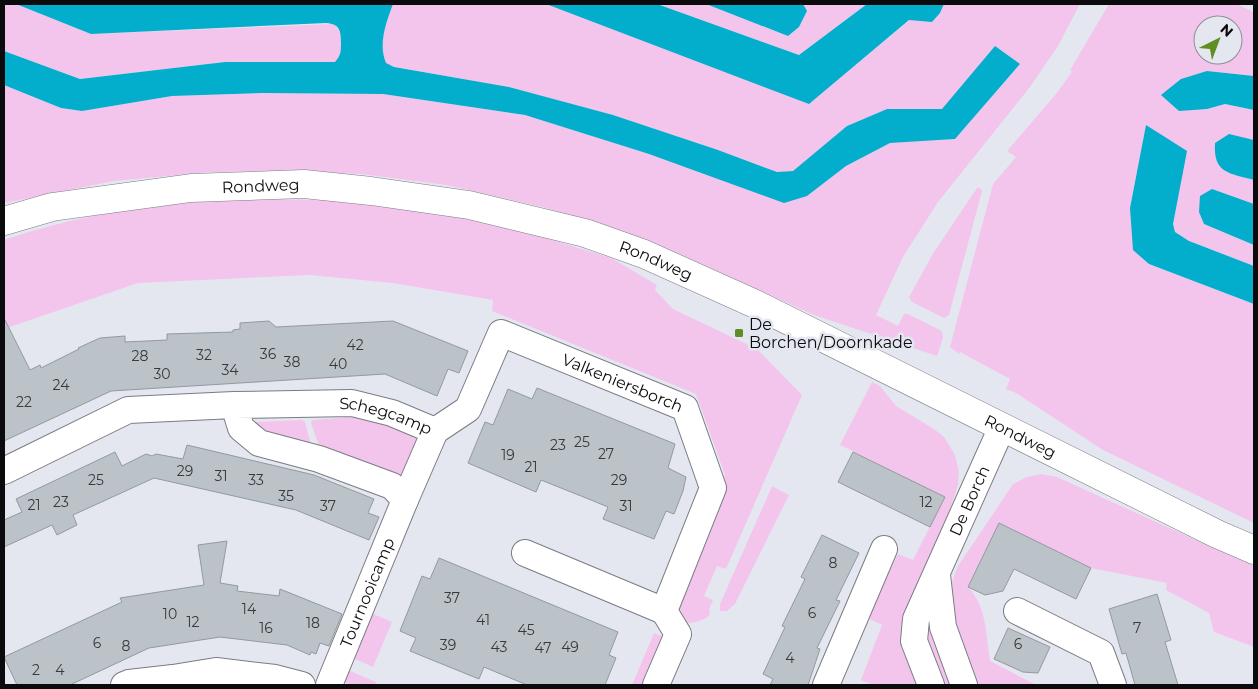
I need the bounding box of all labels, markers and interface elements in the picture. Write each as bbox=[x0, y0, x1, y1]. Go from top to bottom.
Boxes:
north arrow bbox=[1193, 15, 1243, 65]
text: N bbox=[1216, 20, 1237, 41]
street label: Rondweg bbox=[221, 175, 300, 196]
street label: Rondweg bbox=[617, 236, 696, 284]
place label: De Borchen/Doornkade bbox=[749, 315, 913, 352]
marker: De Borchen/Doornkade bbox=[733, 327, 745, 339]
house number: 42 bbox=[346, 336, 364, 354]
house number: 36 bbox=[260, 345, 277, 363]
house number: 32 bbox=[196, 346, 212, 364]
house number: 28 bbox=[132, 347, 149, 365]
street label: Valkeniersborch bbox=[560, 350, 686, 416]
house number: 38 bbox=[284, 353, 300, 371]
house number: 40 bbox=[329, 355, 347, 373]
house number: 34 bbox=[221, 361, 239, 379]
house number: 30 bbox=[153, 365, 171, 383]
house number: 24 bbox=[53, 376, 70, 394]
house number: 22 bbox=[16, 393, 32, 411]
street label: Schegcamp bbox=[339, 393, 435, 438]
street label: Rondweg bbox=[981, 410, 1060, 462]
house number: 25 bbox=[574, 433, 590, 451]
house number: 23 bbox=[550, 436, 566, 454]
house number: 27 bbox=[598, 445, 614, 463]
house number: 19 bbox=[501, 446, 515, 464]
house number: 21 bbox=[524, 458, 538, 476]
house number: 29 bbox=[177, 462, 193, 480]
street label: De Borch bbox=[945, 462, 993, 539]
house number: 31 bbox=[215, 467, 227, 485]
house number: 25 bbox=[88, 471, 104, 489]
house number: 33 bbox=[248, 471, 264, 489]
house number: 29 bbox=[611, 471, 627, 489]
house number: 35 bbox=[278, 487, 294, 505]
house number: 23 bbox=[53, 493, 69, 511]
house number: 12 bbox=[919, 493, 933, 511]
house number: 21 bbox=[27, 496, 41, 514]
house number: 37 bbox=[320, 497, 336, 515]
house number: 31 bbox=[620, 497, 632, 515]
street label: Tournooicamp bbox=[336, 535, 398, 650]
house number: 8 bbox=[829, 554, 838, 572]
house number: 37 bbox=[444, 589, 460, 607]
house number: 14 bbox=[242, 600, 257, 618]
house number: 6 bbox=[808, 604, 817, 622]
house number: 10 bbox=[163, 605, 177, 623]
house number: 41 bbox=[476, 611, 490, 629]
house number: 12 bbox=[186, 613, 200, 631]
house number: 18 bbox=[306, 614, 320, 632]
house number: 16 bbox=[259, 619, 273, 637]
house number: 7 bbox=[1133, 619, 1141, 637]
house number: 45 bbox=[517, 621, 535, 639]
house number: 6 bbox=[93, 634, 102, 652]
house number: 6 bbox=[1014, 635, 1023, 653]
house number: 39 bbox=[440, 636, 456, 654]
house number: 8 bbox=[122, 637, 131, 655]
house number: 43 bbox=[491, 638, 508, 656]
house number: 49 bbox=[561, 638, 579, 656]
house number: 47 bbox=[535, 639, 551, 657]
house number: 4 bbox=[785, 649, 795, 667]
house number: 2 bbox=[32, 661, 40, 679]
house number: 4 bbox=[55, 661, 65, 679]

